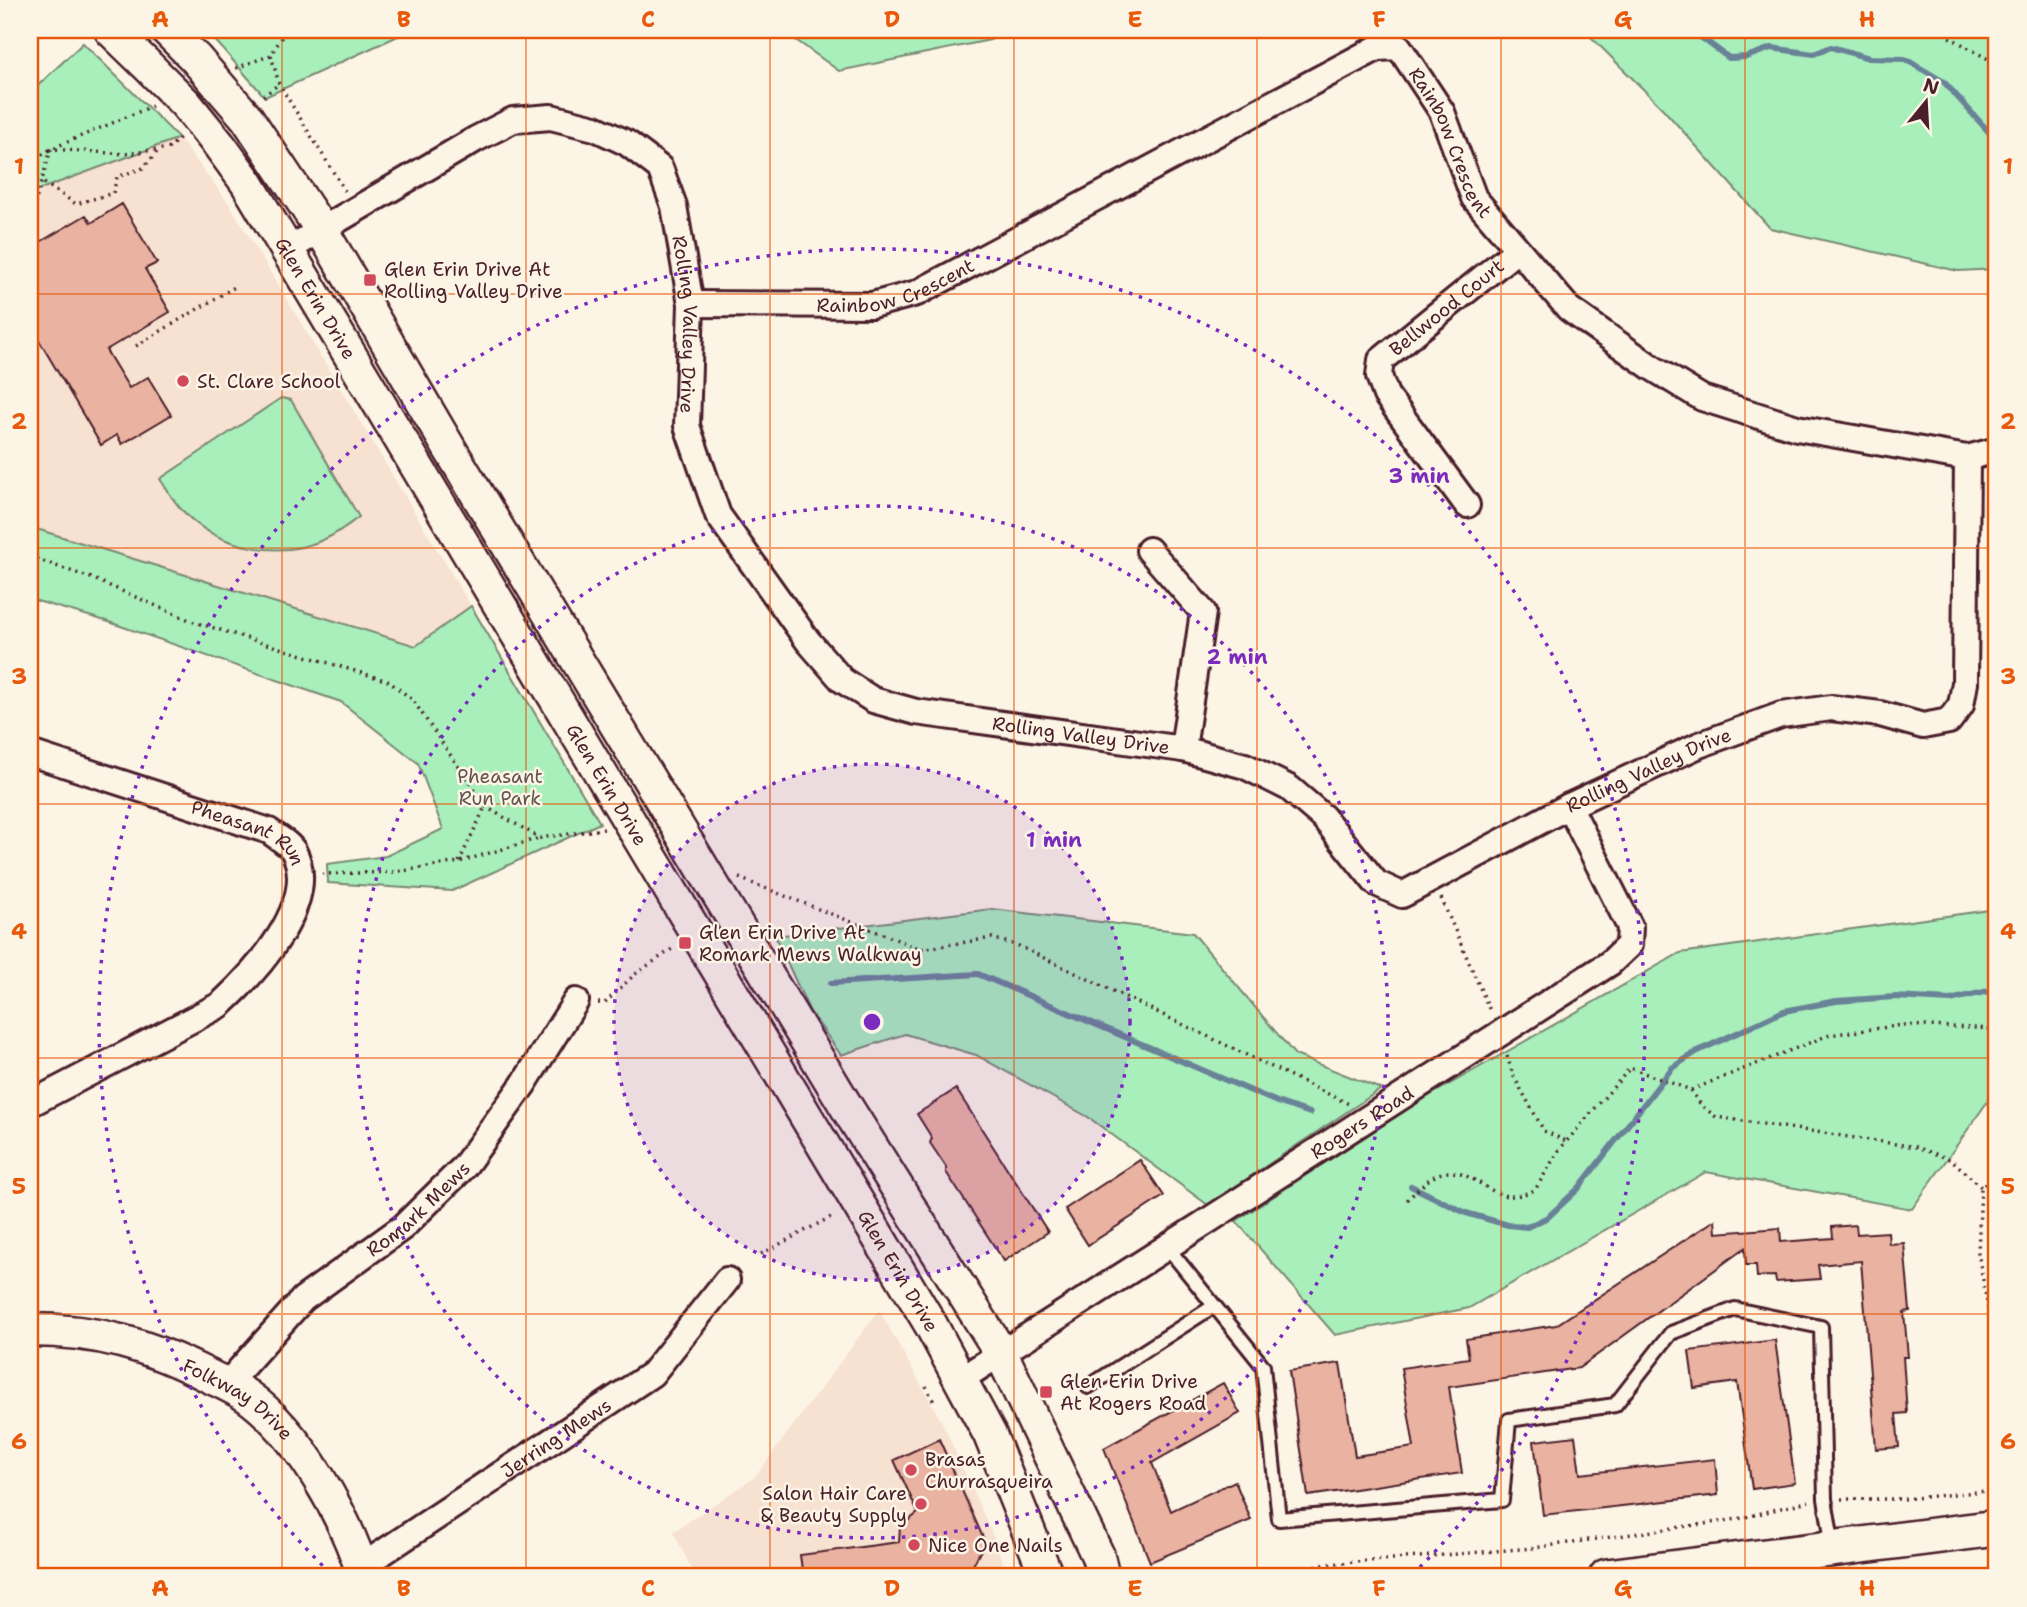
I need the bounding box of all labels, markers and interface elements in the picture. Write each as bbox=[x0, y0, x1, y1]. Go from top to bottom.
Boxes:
text: A bbox=[151, 4, 169, 34]
text: B bbox=[397, 4, 411, 34]
text: C bbox=[641, 4, 655, 34]
text: D bbox=[884, 4, 900, 34]
text: E bbox=[1127, 4, 1143, 34]
text: F bbox=[1372, 4, 1386, 34]
text: G bbox=[1614, 4, 1633, 34]
text: H bbox=[1859, 4, 1875, 34]
street label: Rainbow Crescent bbox=[1403, 62, 1498, 223]
north arrow bbox=[1890, 66, 1960, 136]
text: N bbox=[1920, 72, 1942, 101]
text: 1 bbox=[14, 151, 24, 181]
text: 1 bbox=[2003, 151, 2013, 181]
street label: Glen Erin Drive bbox=[270, 233, 362, 364]
street label: Rolling Valley Drive bbox=[667, 234, 703, 414]
street label: Rainbow Crescent bbox=[817, 252, 978, 318]
street label: Bellwood Court bbox=[1384, 253, 1509, 361]
place label: Glen Erin Drive At Rolling Valley Drive bbox=[384, 257, 563, 304]
marker: Glen Erin Drive At Rolling Valley Drive bbox=[362, 272, 378, 288]
place label: St. Clare School bbox=[197, 369, 341, 394]
marker: St. Clare School bbox=[175, 373, 191, 389]
text: 2 bbox=[11, 406, 27, 436]
text: 2 bbox=[2000, 406, 2016, 436]
text: 3 min bbox=[1388, 462, 1450, 490]
text: 2 min bbox=[1206, 643, 1268, 671]
text: 3 bbox=[11, 661, 27, 691]
text: 3 bbox=[2000, 661, 2016, 691]
street label: Rolling Valley Drive bbox=[991, 710, 1171, 760]
street label: Glen Erin Drive bbox=[561, 719, 653, 850]
street label: Rolling Valley Drive bbox=[1562, 722, 1734, 818]
park label: Pheasant Run Park bbox=[457, 764, 543, 811]
street label: Pheasant Run bbox=[188, 794, 311, 868]
text: 1 min bbox=[1026, 826, 1082, 854]
text: 4 bbox=[11, 916, 27, 946]
text: 4 bbox=[2000, 916, 2016, 946]
place label: Glen Erin Drive At Romark Mews Walkway bbox=[699, 920, 922, 967]
marker: Glen Erin Drive At Romark Mews Walkway bbox=[677, 935, 693, 951]
centre of rings bbox=[860, 1010, 884, 1034]
street label: Rogers Road bbox=[1305, 1080, 1418, 1164]
street label: Romark Mews bbox=[361, 1155, 475, 1262]
text: 5 bbox=[12, 1171, 26, 1201]
text: 5 bbox=[2001, 1171, 2015, 1201]
street label: Glen Erin Drive bbox=[852, 1205, 945, 1336]
street label: Folkway Drive bbox=[179, 1353, 299, 1445]
place label: Glen Erin Drive At Rogers Road bbox=[1060, 1369, 1206, 1416]
marker: Glen Erin Drive At Rogers Road bbox=[1038, 1384, 1054, 1400]
street label: Jerring Mews bbox=[496, 1392, 616, 1483]
text: 6 bbox=[11, 1426, 27, 1456]
text: 6 bbox=[2000, 1426, 2016, 1456]
place label: Brasas Churrasqueira bbox=[925, 1447, 1053, 1494]
marker: Brasas Churrasqueira bbox=[903, 1462, 919, 1478]
place label: Salon Hair Care & Beauty Supply bbox=[761, 1481, 907, 1528]
marker: Salon Hair Care & Beauty Supply bbox=[913, 1496, 929, 1512]
place label: Nice One Nails bbox=[928, 1533, 1063, 1558]
marker: Nice One Nails bbox=[906, 1537, 922, 1553]
text: A bbox=[151, 1573, 169, 1603]
text: B bbox=[397, 1573, 411, 1603]
text: C bbox=[641, 1573, 655, 1603]
text: D bbox=[884, 1573, 900, 1603]
text: E bbox=[1127, 1573, 1143, 1603]
text: F bbox=[1372, 1573, 1386, 1603]
text: G bbox=[1614, 1573, 1633, 1603]
text: H bbox=[1859, 1573, 1875, 1603]

